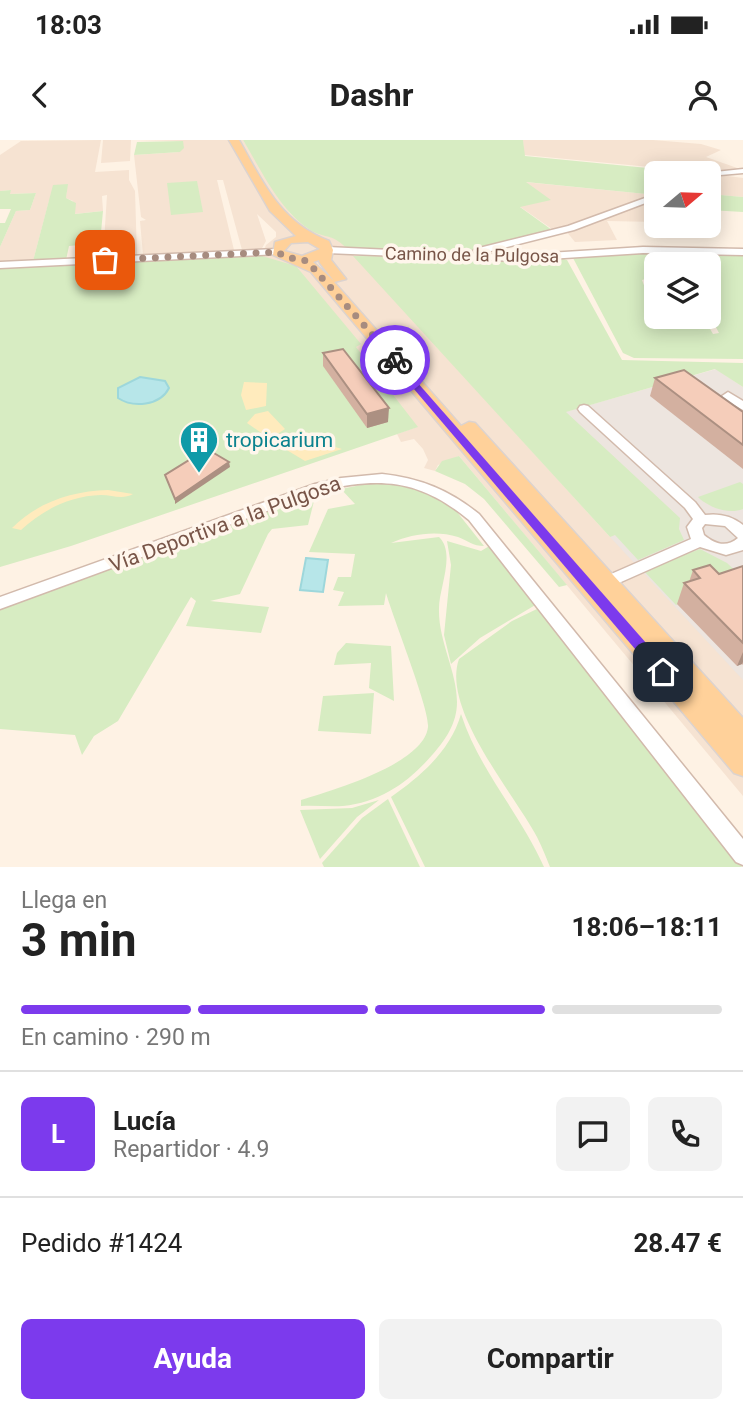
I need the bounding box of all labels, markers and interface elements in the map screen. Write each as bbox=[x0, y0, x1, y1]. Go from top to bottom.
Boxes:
text: 18:03 bbox=[35, 10, 102, 40]
icon: back bbox=[21, 76, 59, 114]
text: Dashr bbox=[330, 76, 414, 114]
icon: person bbox=[684, 76, 722, 114]
north arrow bbox=[644, 161, 721, 238]
map controls bbox=[644, 161, 721, 329]
pin bbox=[75, 230, 135, 290]
icon: bag bbox=[86, 241, 124, 279]
street label: Camino de la Pulgosa bbox=[385, 242, 559, 267]
button: layers bbox=[644, 252, 721, 329]
courier bbox=[360, 325, 430, 395]
icon: bike bbox=[376, 341, 414, 379]
building icon: tropicarium bbox=[178, 419, 220, 474]
place label: tropicarium bbox=[226, 428, 333, 452]
street label: Vía Deportiva a la Pulgosa bbox=[106, 471, 344, 577]
pin bbox=[633, 642, 693, 702]
icon: home bbox=[644, 653, 682, 691]
text: Llega en bbox=[21, 887, 107, 914]
text: 18:06–18:11 bbox=[572, 912, 722, 942]
text: 3 min bbox=[21, 913, 137, 967]
text: En camino · 290 m bbox=[21, 1024, 211, 1051]
button: chat bbox=[556, 1097, 630, 1171]
button: phone bbox=[648, 1097, 722, 1171]
text: Lucía bbox=[113, 1106, 176, 1136]
text: L bbox=[51, 1119, 65, 1149]
text: Repartidor · 4.9 bbox=[113, 1136, 270, 1163]
text: Pedido #1424 bbox=[21, 1228, 182, 1258]
text: 28.47 € bbox=[633, 1228, 722, 1258]
button: Ayuda bbox=[21, 1319, 365, 1399]
button: Compartir bbox=[379, 1319, 722, 1399]

